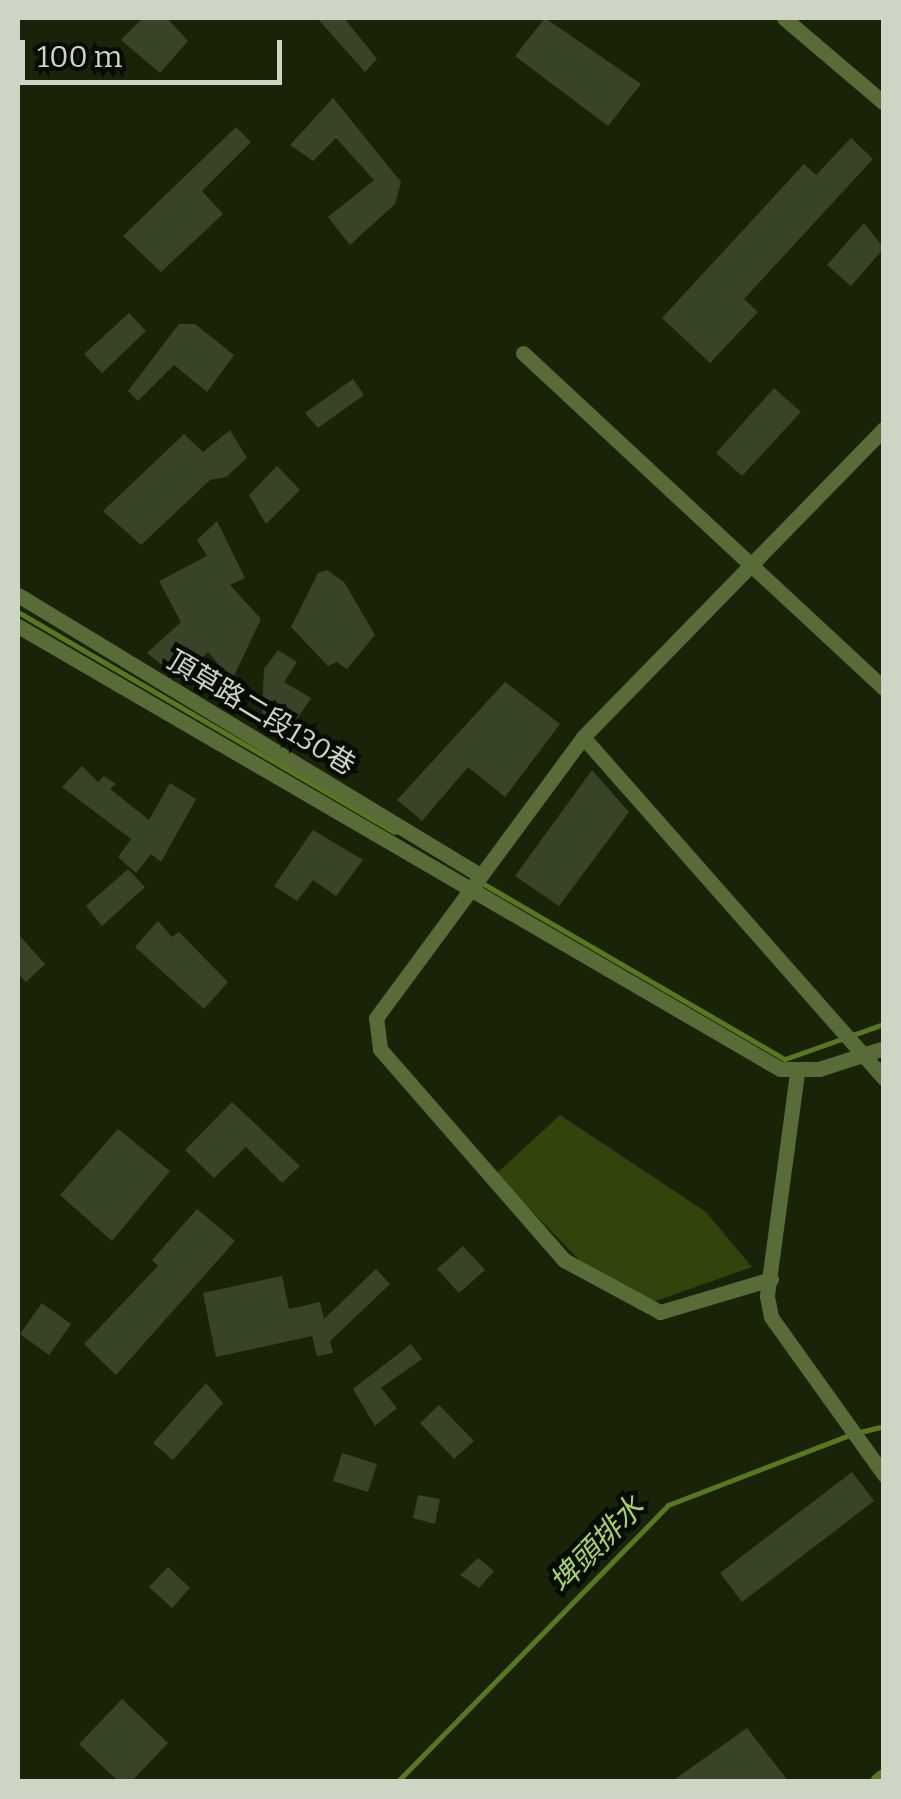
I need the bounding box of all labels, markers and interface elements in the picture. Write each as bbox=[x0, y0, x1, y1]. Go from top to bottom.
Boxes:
scale bar bbox=[25, 20, 288, 82]
text: 100 m bbox=[37, 39, 122, 75]
street label: 頂草路二段130巷 bbox=[161, 644, 361, 782]
water label: 埤頭排水 bbox=[542, 1489, 652, 1601]

